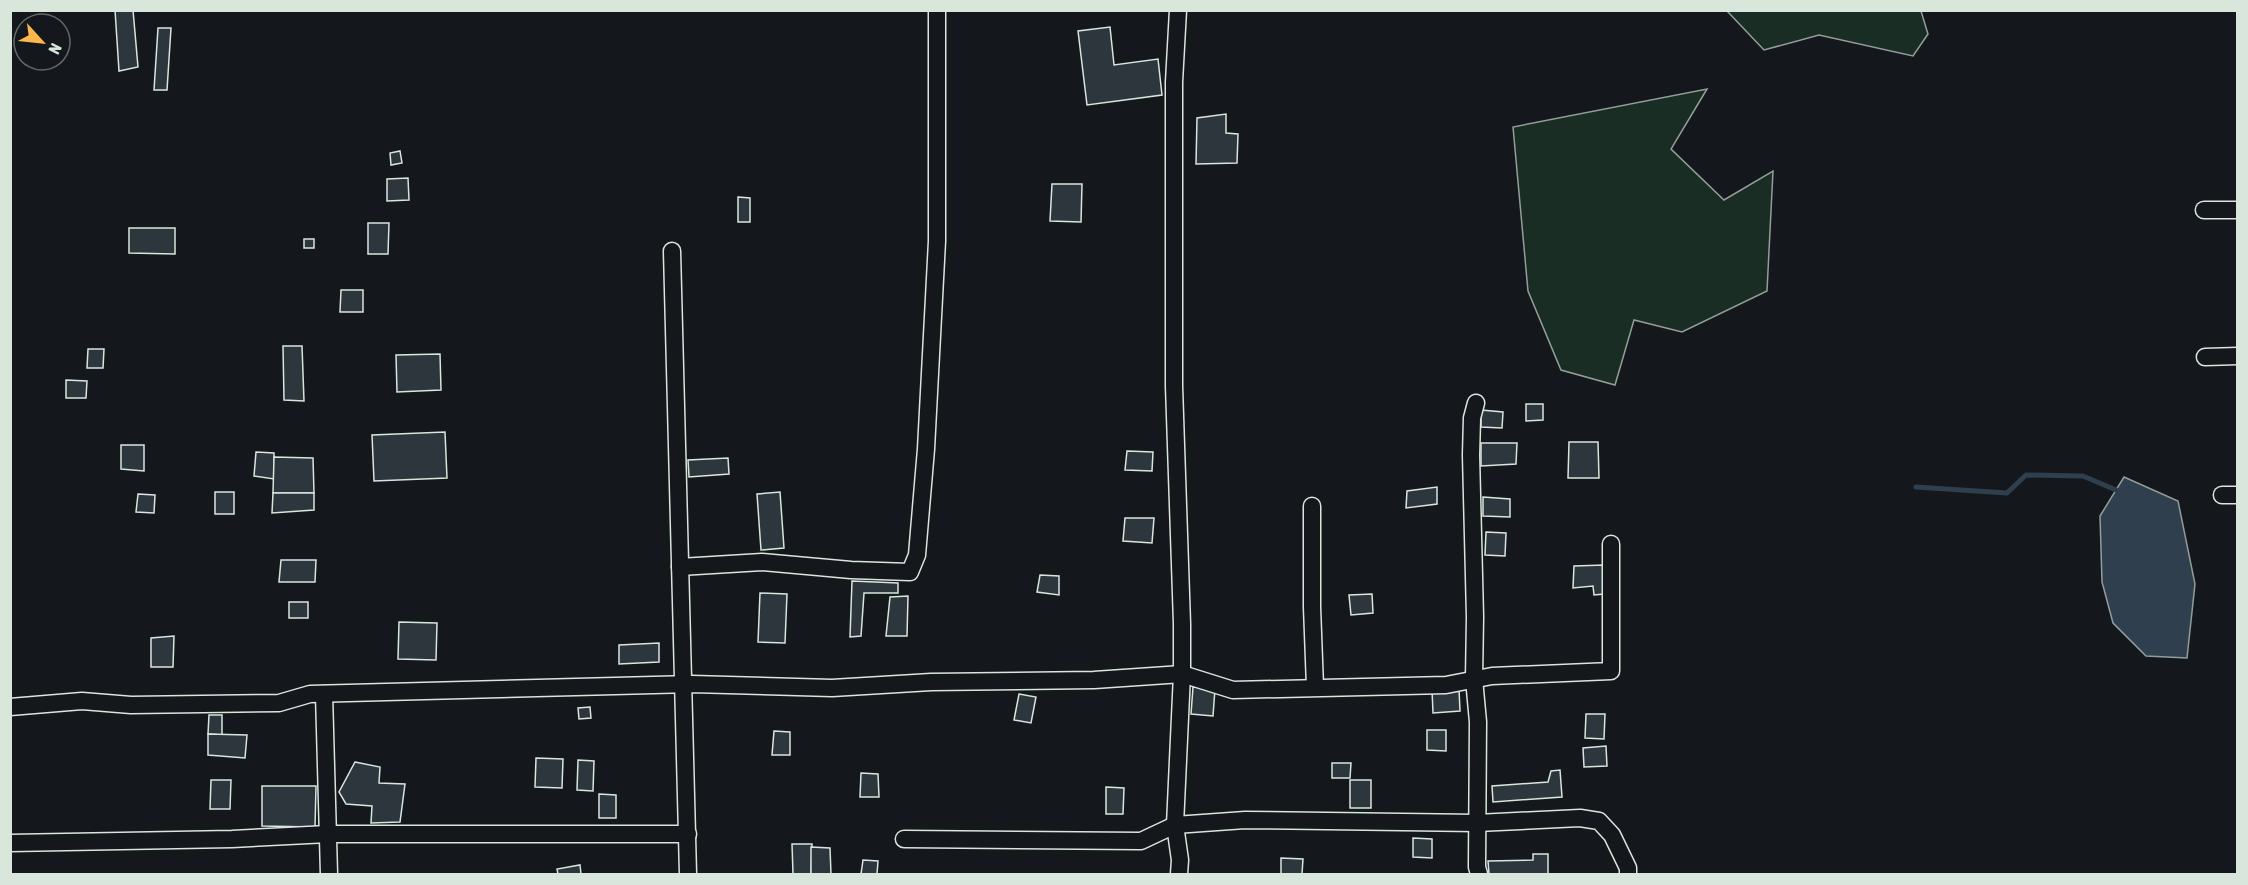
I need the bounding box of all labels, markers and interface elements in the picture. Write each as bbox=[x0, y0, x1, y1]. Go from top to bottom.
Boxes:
north arrow bbox=[12, 12, 72, 72]
text: N bbox=[45, 41, 66, 57]

